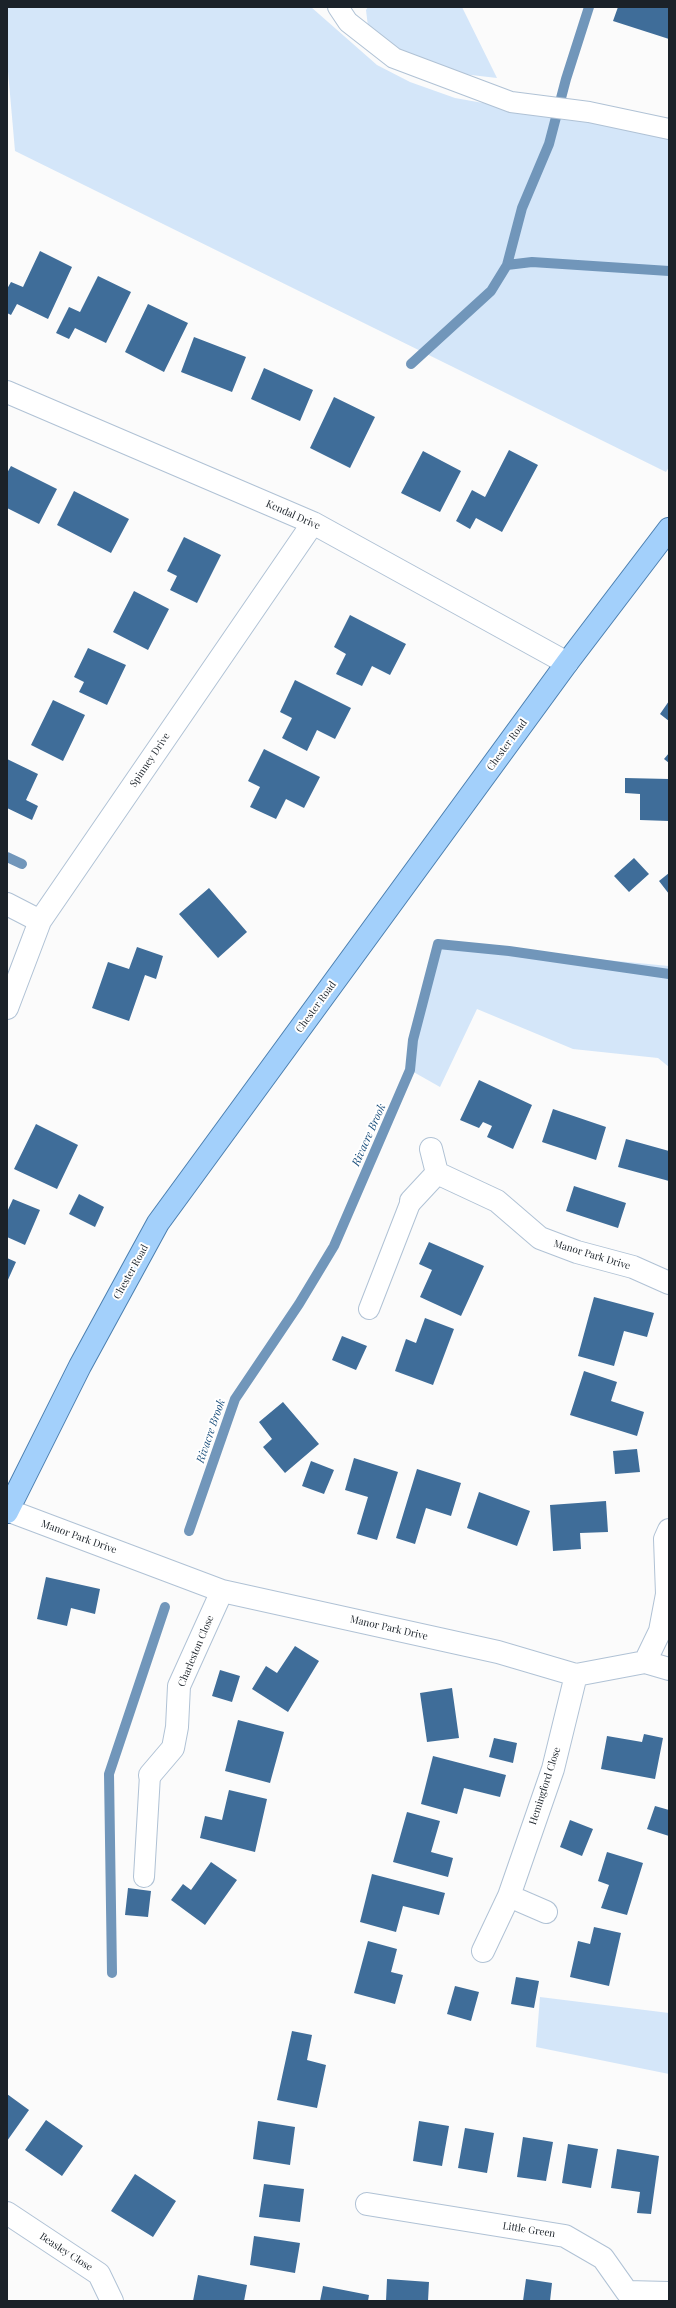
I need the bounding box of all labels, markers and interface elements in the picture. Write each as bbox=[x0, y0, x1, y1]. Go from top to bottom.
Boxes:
street label: Kendal Drive bbox=[264, 498, 322, 532]
street label: Chester Road bbox=[484, 717, 530, 773]
street label: Spinney Drive bbox=[127, 731, 173, 789]
street label: Chester Road bbox=[293, 979, 339, 1035]
water label: Rivacre Brook bbox=[349, 1102, 389, 1168]
street label: Manor Park Drive bbox=[552, 1238, 632, 1272]
street label: Chester Road bbox=[111, 1243, 151, 1301]
water label: Rivacre Brook bbox=[194, 1397, 228, 1465]
street label: Manor Park Drive bbox=[40, 1518, 118, 1556]
street label: Charleston Close bbox=[176, 1613, 216, 1689]
street label: Manor Park Drive bbox=[349, 1613, 429, 1643]
street label: Hemingford Close bbox=[527, 1746, 563, 1826]
street label: Little Green bbox=[502, 2220, 556, 2240]
street label: Beasley Close bbox=[37, 2230, 95, 2274]

